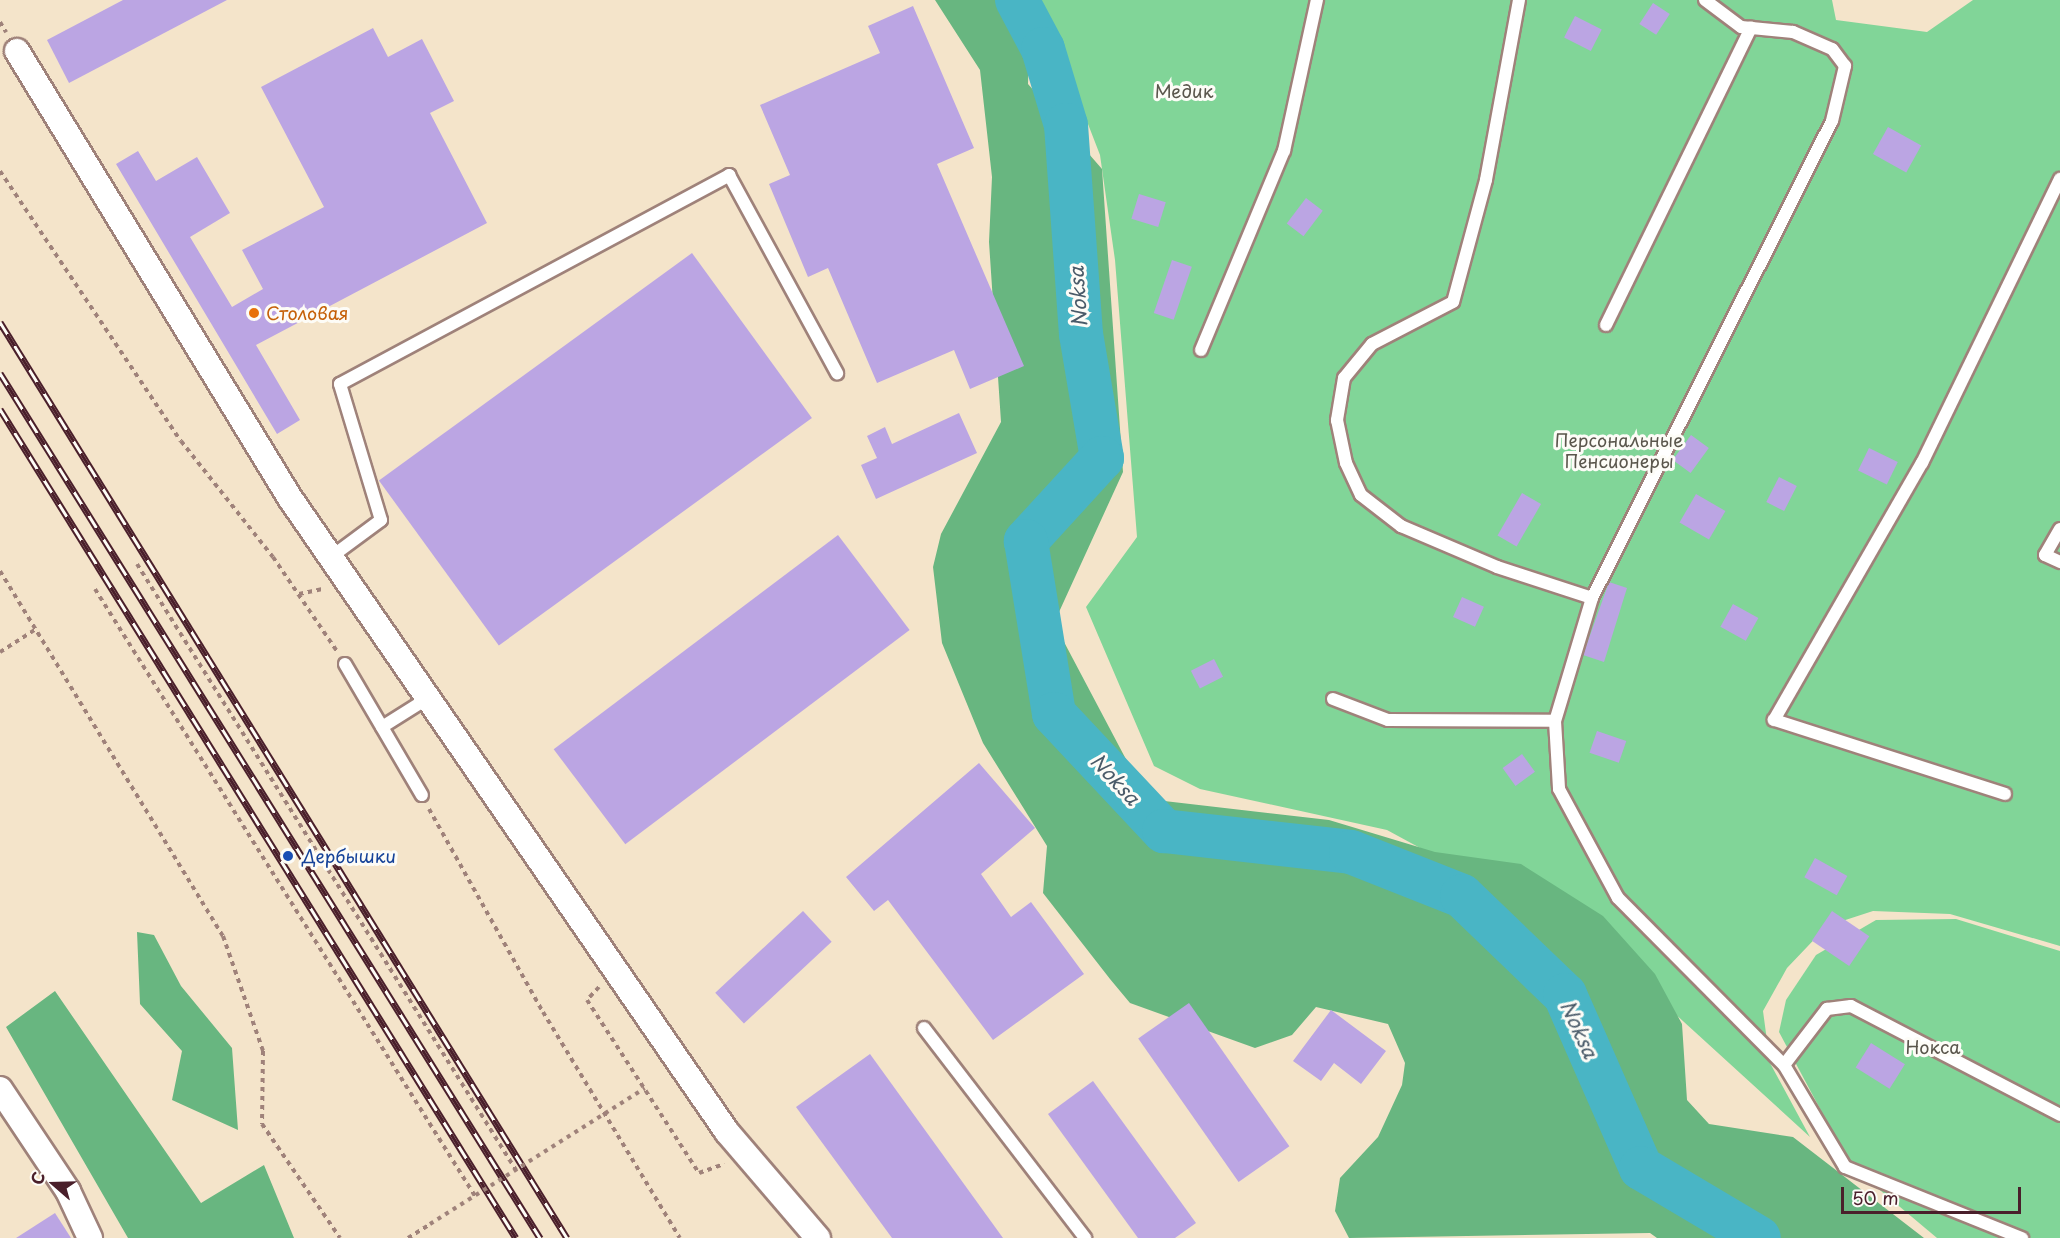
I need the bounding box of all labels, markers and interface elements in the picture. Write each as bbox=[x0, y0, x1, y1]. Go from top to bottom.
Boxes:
park label: Медик bbox=[1155, 80, 1213, 102]
water label: Noksa bbox=[1064, 266, 1092, 328]
place label: Столовая bbox=[266, 302, 349, 324]
marker: Столовая bbox=[247, 306, 261, 320]
park label: Персональные Пенсионеры bbox=[1555, 430, 1683, 472]
water label: Noksa bbox=[1085, 748, 1145, 810]
place label: Дербышки bbox=[302, 845, 396, 867]
marker: Дербышки bbox=[279, 847, 297, 865]
water label: Noksa bbox=[1555, 996, 1603, 1062]
park label: Нокса bbox=[1905, 1036, 1961, 1058]
north arrow bbox=[24, 1154, 84, 1214]
text: С bbox=[24, 1168, 50, 1188]
scale bar bbox=[1844, 1175, 2024, 1213]
text: 50 m bbox=[1852, 1184, 1899, 1211]

